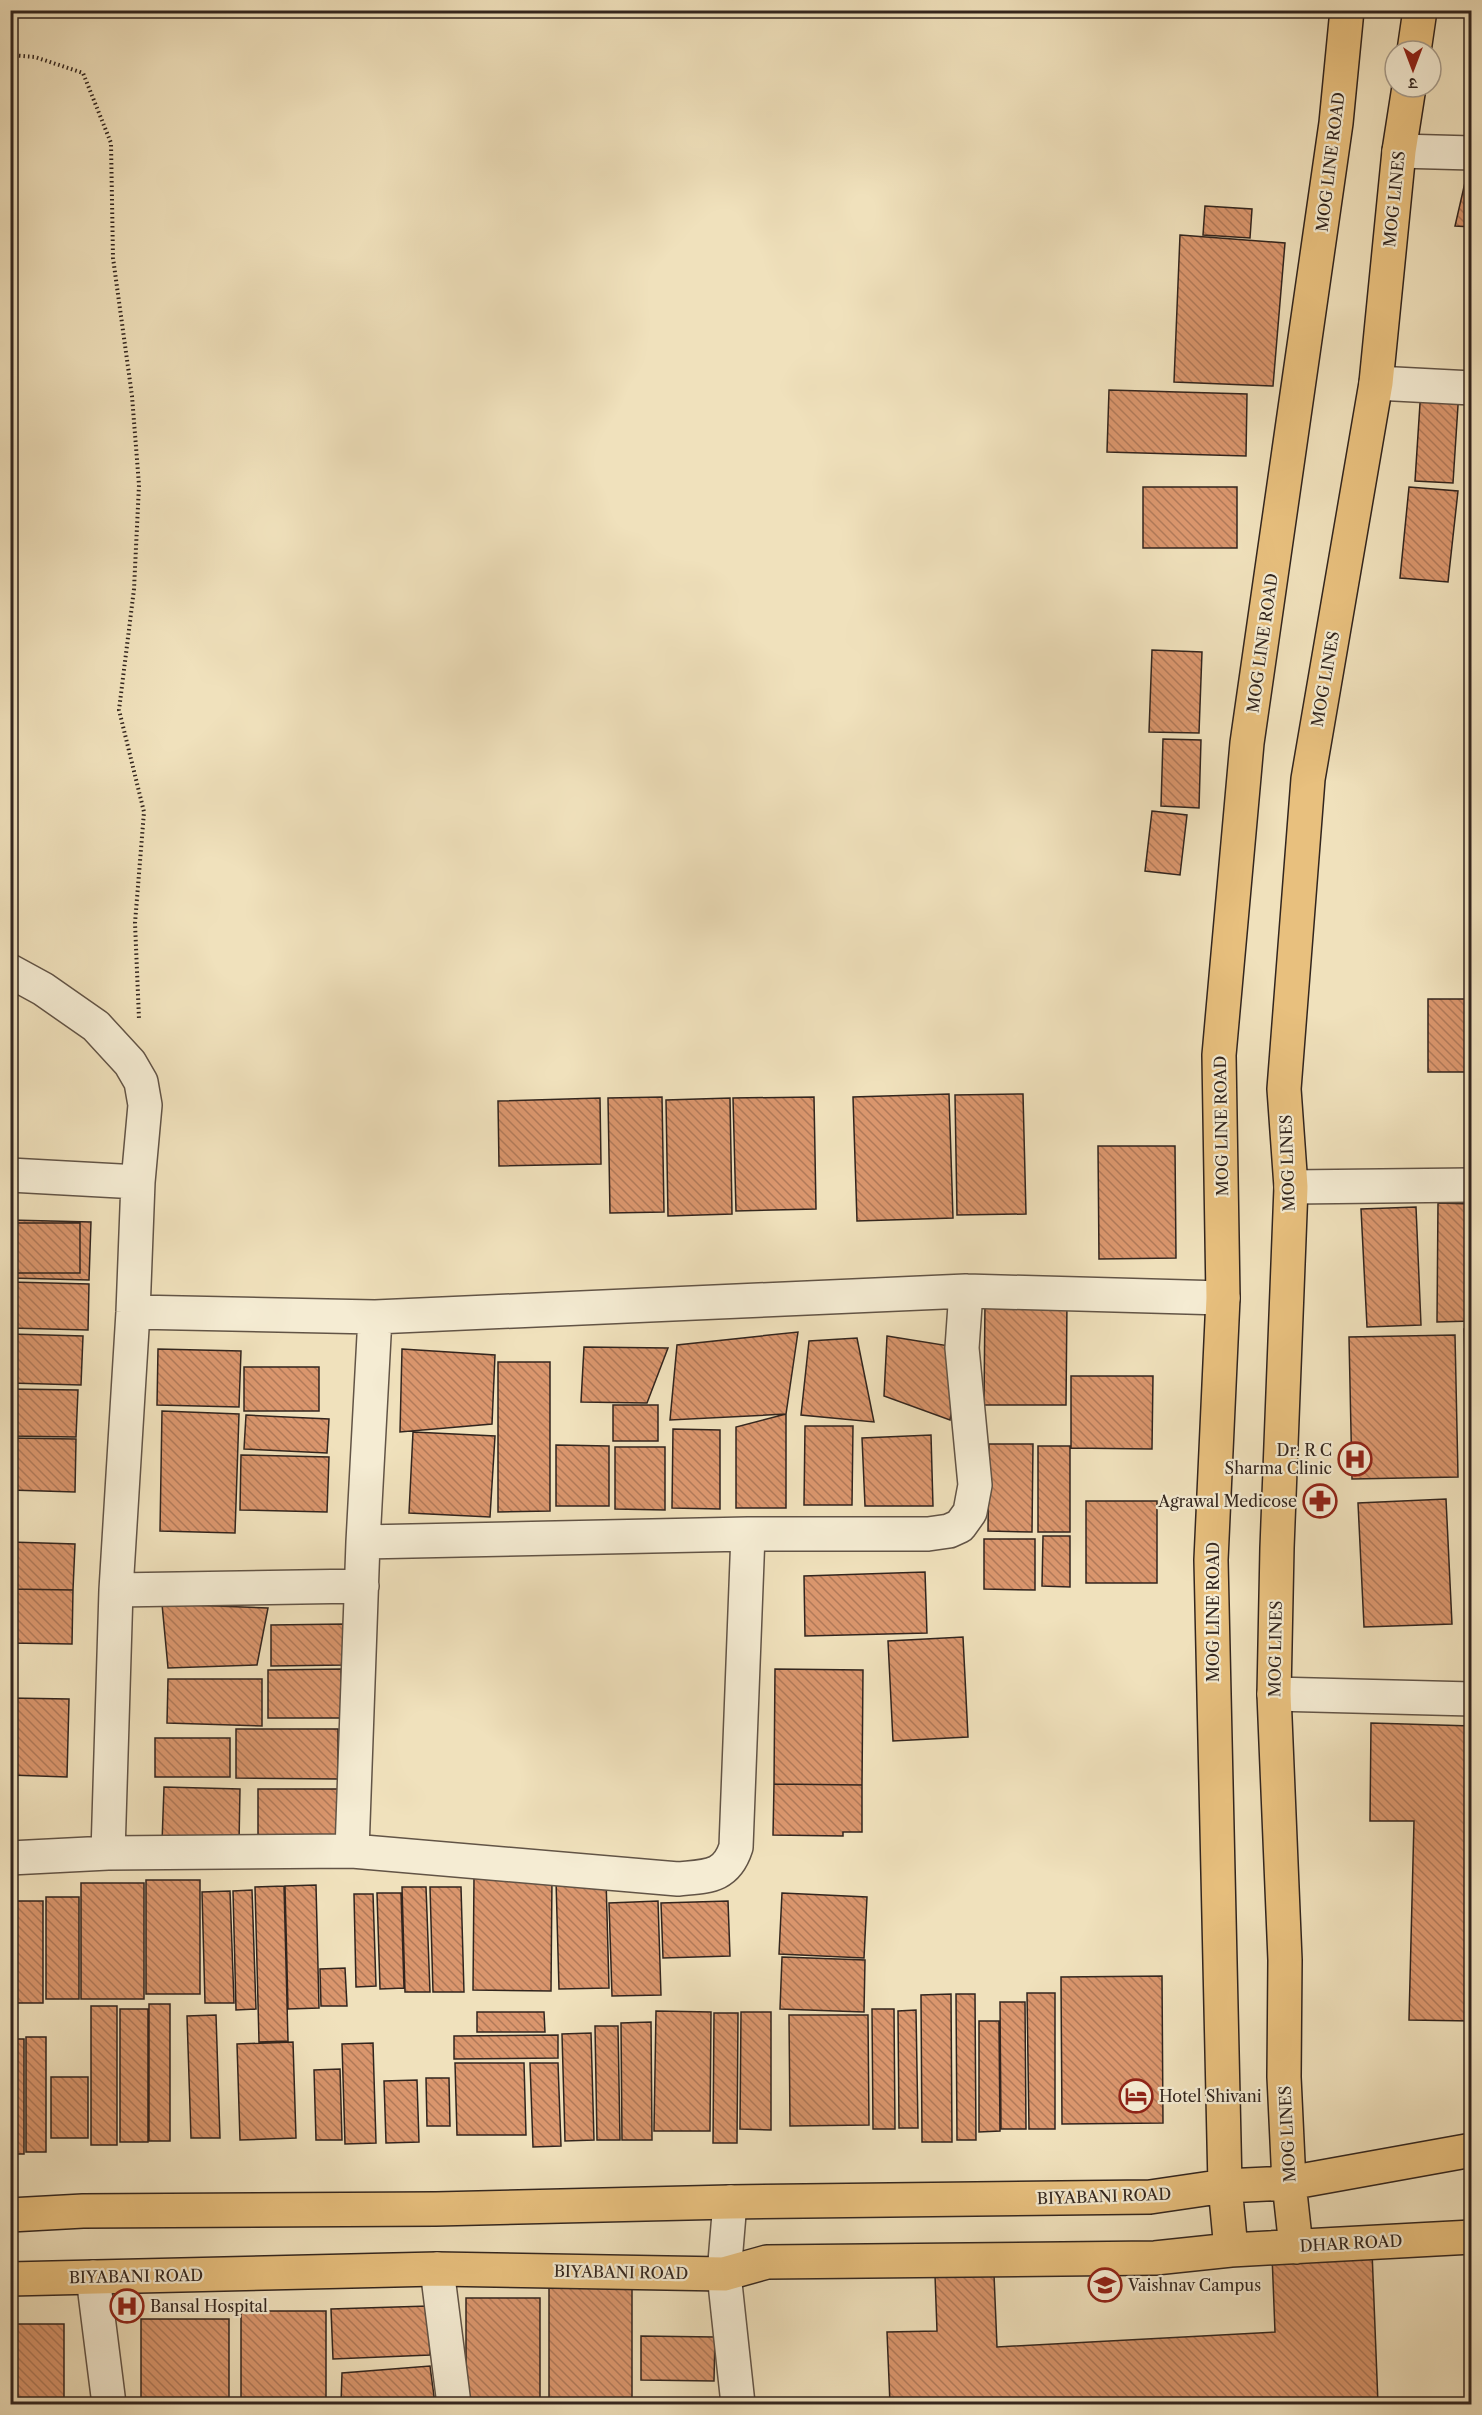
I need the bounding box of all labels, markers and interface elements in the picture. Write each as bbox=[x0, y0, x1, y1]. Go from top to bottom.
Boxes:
north arrow bbox=[1383, 39, 1443, 99]
text: उ bbox=[1407, 74, 1418, 94]
street label: MOG LINE ROAD bbox=[1312, 91, 1348, 233]
street label: MOG LINES bbox=[1379, 150, 1409, 248]
street label: MOG LINE ROAD bbox=[1242, 572, 1282, 714]
street label: MOG LINES bbox=[1307, 630, 1343, 728]
street label: MOG LINE ROAD bbox=[1210, 1056, 1232, 1196]
street label: MOG LINES bbox=[1275, 1114, 1299, 1212]
place label: Dr. R C Sharma Clinic bbox=[1225, 1440, 1332, 1478]
hospital icon: Dr. R C Sharma Clinic bbox=[1337, 1441, 1373, 1477]
pharmacy icon: Agrawal Medicose bbox=[1302, 1483, 1338, 1519]
place label: Agrawal Medicose bbox=[1157, 1491, 1297, 1511]
street label: MOG LINE ROAD bbox=[1203, 1542, 1223, 1682]
street label: MOG LINES bbox=[1264, 1600, 1286, 1698]
hotel icon: Hotel Shivani bbox=[1118, 2078, 1154, 2114]
street label: MOG LINES bbox=[1274, 2085, 1300, 2183]
place label: Hotel Shivani bbox=[1159, 2086, 1262, 2106]
street label: BIYABANI ROAD bbox=[1036, 2184, 1172, 2208]
street label: DHAR ROAD bbox=[1299, 2230, 1403, 2256]
street label: BIYABANI ROAD bbox=[554, 2261, 688, 2283]
street label: BIYABANI ROAD bbox=[69, 2265, 203, 2287]
school or university icon: Vaishnav Campus bbox=[1087, 2267, 1123, 2303]
place label: Vaishnav Campus bbox=[1127, 2275, 1261, 2295]
hospital icon: Bansal Hospital bbox=[109, 2288, 145, 2324]
place label: Bansal Hospital bbox=[150, 2296, 268, 2316]

